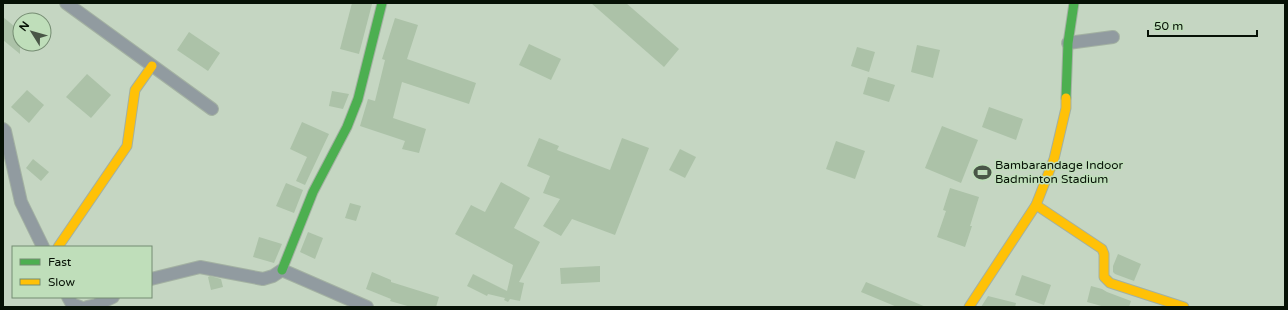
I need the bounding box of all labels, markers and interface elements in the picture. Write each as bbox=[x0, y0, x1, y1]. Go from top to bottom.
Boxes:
north arrow bbox=[12, 12, 52, 52]
scale bar bbox=[1148, 12, 1257, 38]
text: N bbox=[17, 19, 32, 34]
text: 50 m bbox=[1154, 19, 1183, 33]
place label: Bambarandage Indoor Badminton Stadium bbox=[995, 158, 1124, 186]
sports icon: Bambarandage Indoor Badminton Stadium bbox=[972, 162, 992, 182]
legend bbox=[12, 246, 152, 298]
text: Fast bbox=[48, 255, 72, 269]
text: Slow bbox=[48, 275, 75, 289]

